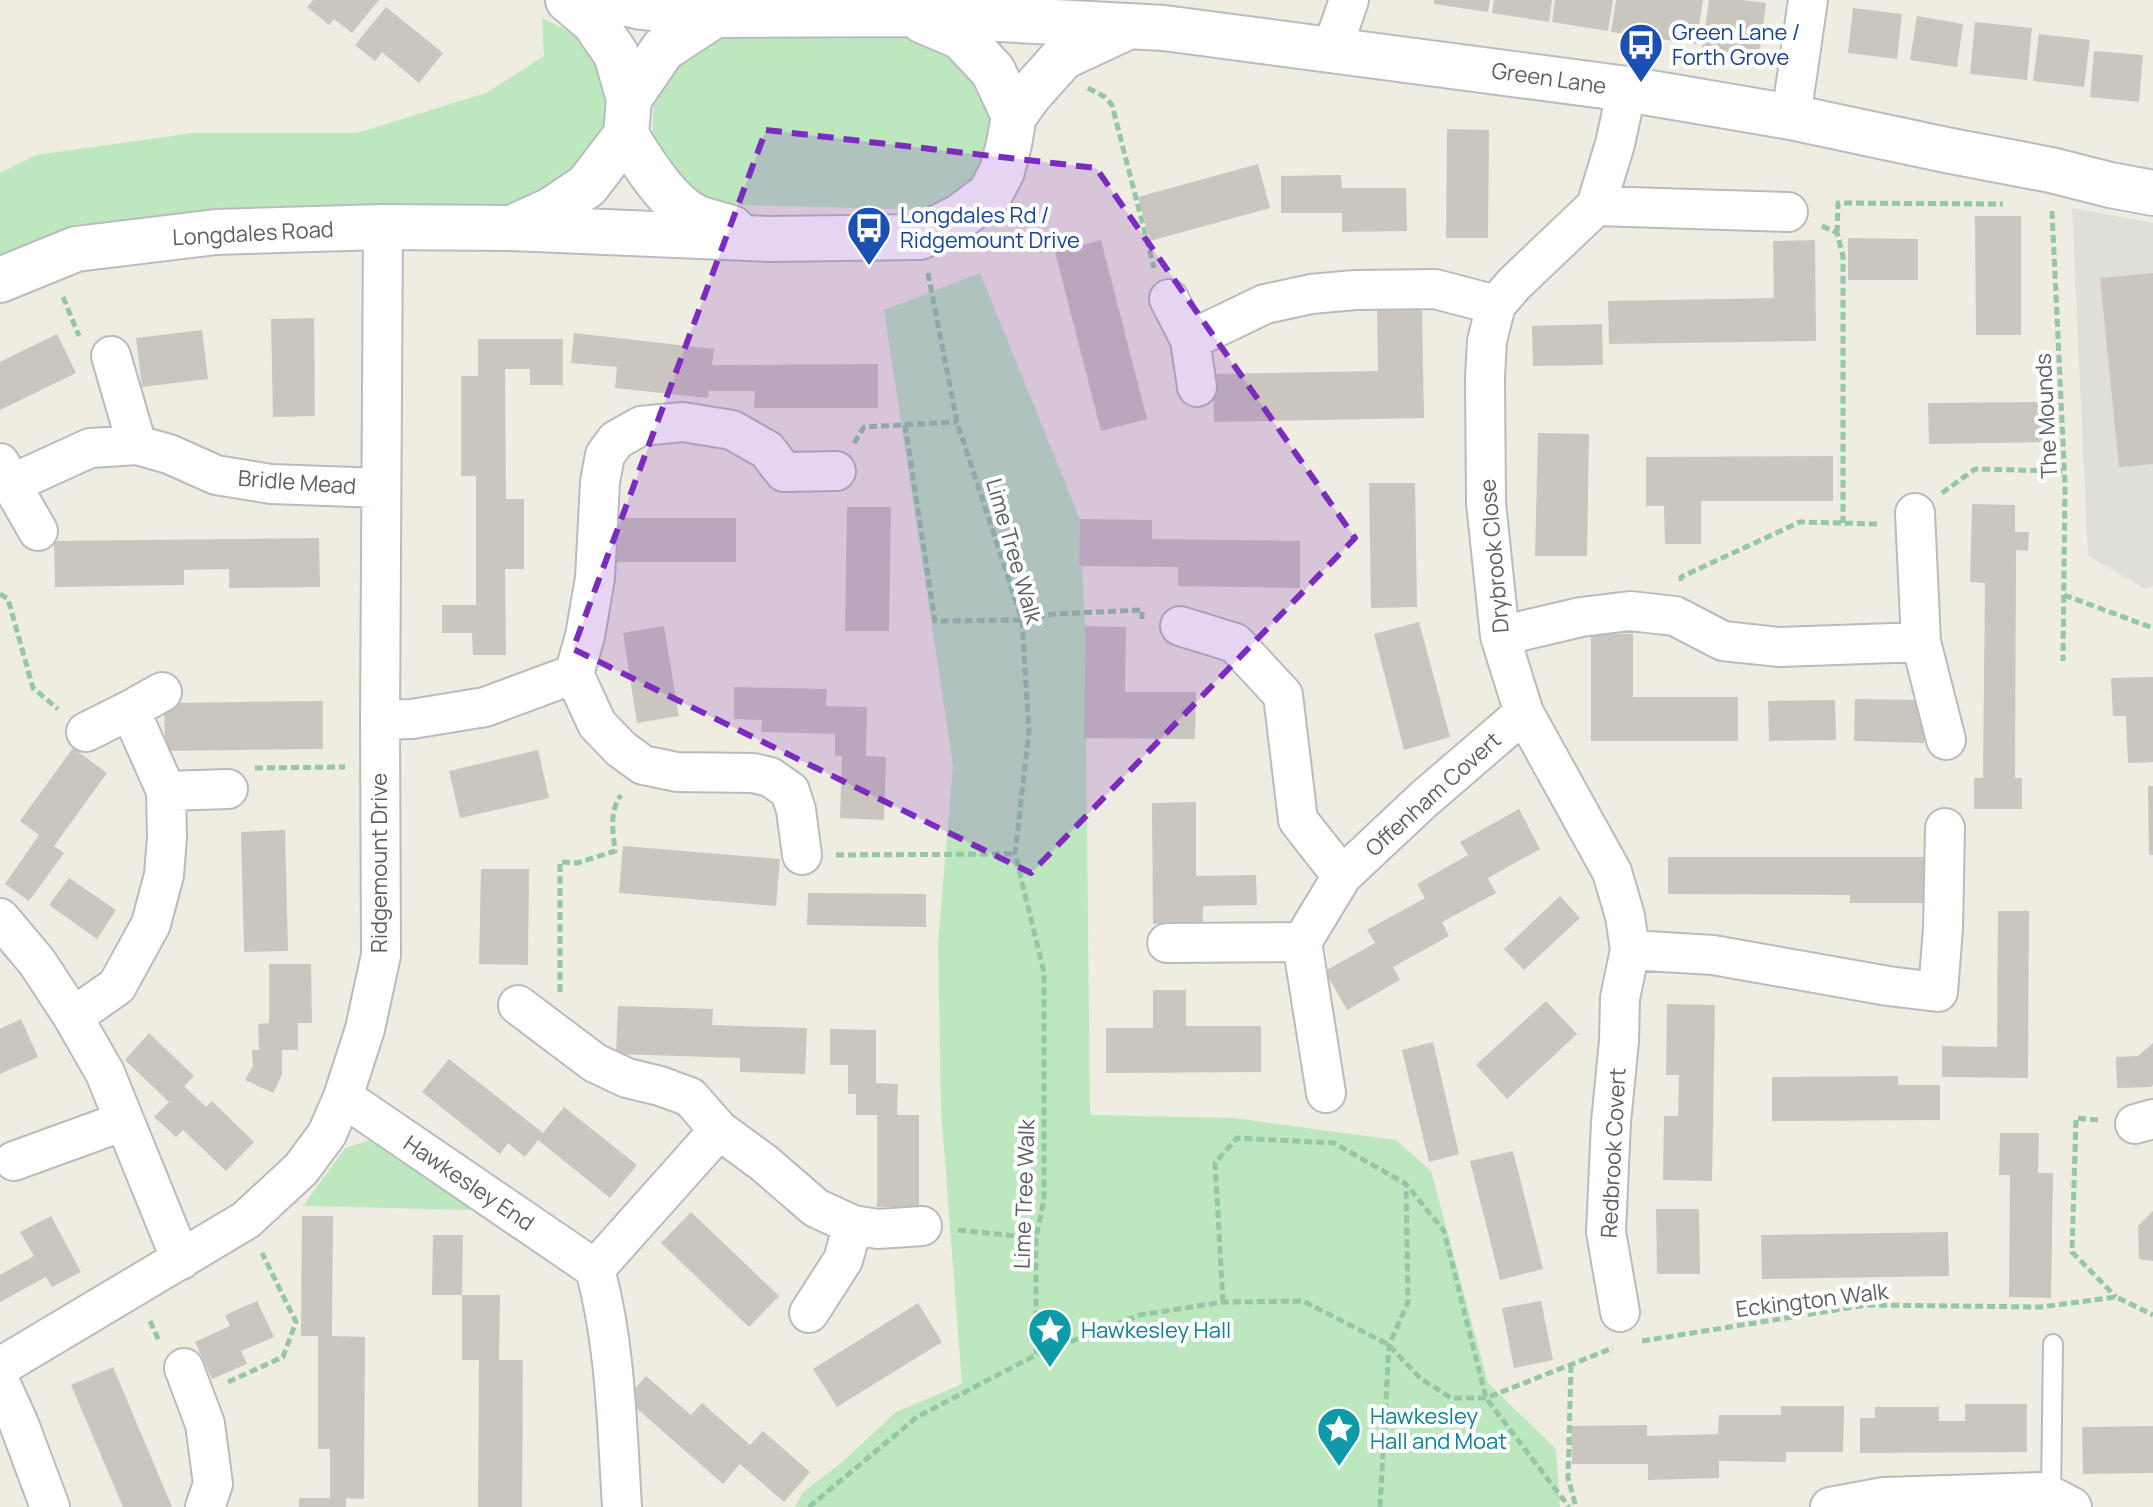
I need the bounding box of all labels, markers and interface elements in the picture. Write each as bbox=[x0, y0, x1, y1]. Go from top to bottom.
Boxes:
place label: Green Lane / Forth Grove bbox=[1672, 17, 1800, 72]
bus stop icon: Green Lane / Forth Grove bbox=[1617, 21, 1665, 84]
street label: Green Lane bbox=[1490, 55, 1608, 101]
place label: Longdales Rd / Ridgemount Drive bbox=[900, 200, 1080, 255]
bus stop icon: Longdales Rd / Ridgemount Drive bbox=[845, 204, 893, 267]
street label: Longdales Road bbox=[171, 214, 335, 252]
street label: The Mounds bbox=[2028, 352, 2064, 480]
street label: Bridle Mead bbox=[237, 463, 357, 501]
street label: Lime Tree Walk bbox=[979, 475, 1049, 628]
street label: Drybrook Close bbox=[1472, 478, 1516, 634]
street label: Offenham Covert bbox=[1359, 725, 1507, 863]
street label: Ridgemount Drive bbox=[364, 773, 394, 953]
street label: Redbrook Covert bbox=[1594, 1067, 1632, 1239]
street label: Lime Tree Walk bbox=[1006, 1117, 1042, 1269]
street label: Hawkesley End bbox=[398, 1128, 540, 1238]
street label: Eckington Walk bbox=[1734, 1276, 1891, 1324]
place icon: Hawkesley Hall bbox=[1026, 1306, 1074, 1369]
place label: Hawkesley Hall bbox=[1081, 1315, 1231, 1345]
place label: Hawkesley Hall and Moat bbox=[1370, 1401, 1507, 1456]
place icon: Hawkesley Hall and Moat bbox=[1315, 1405, 1363, 1468]

